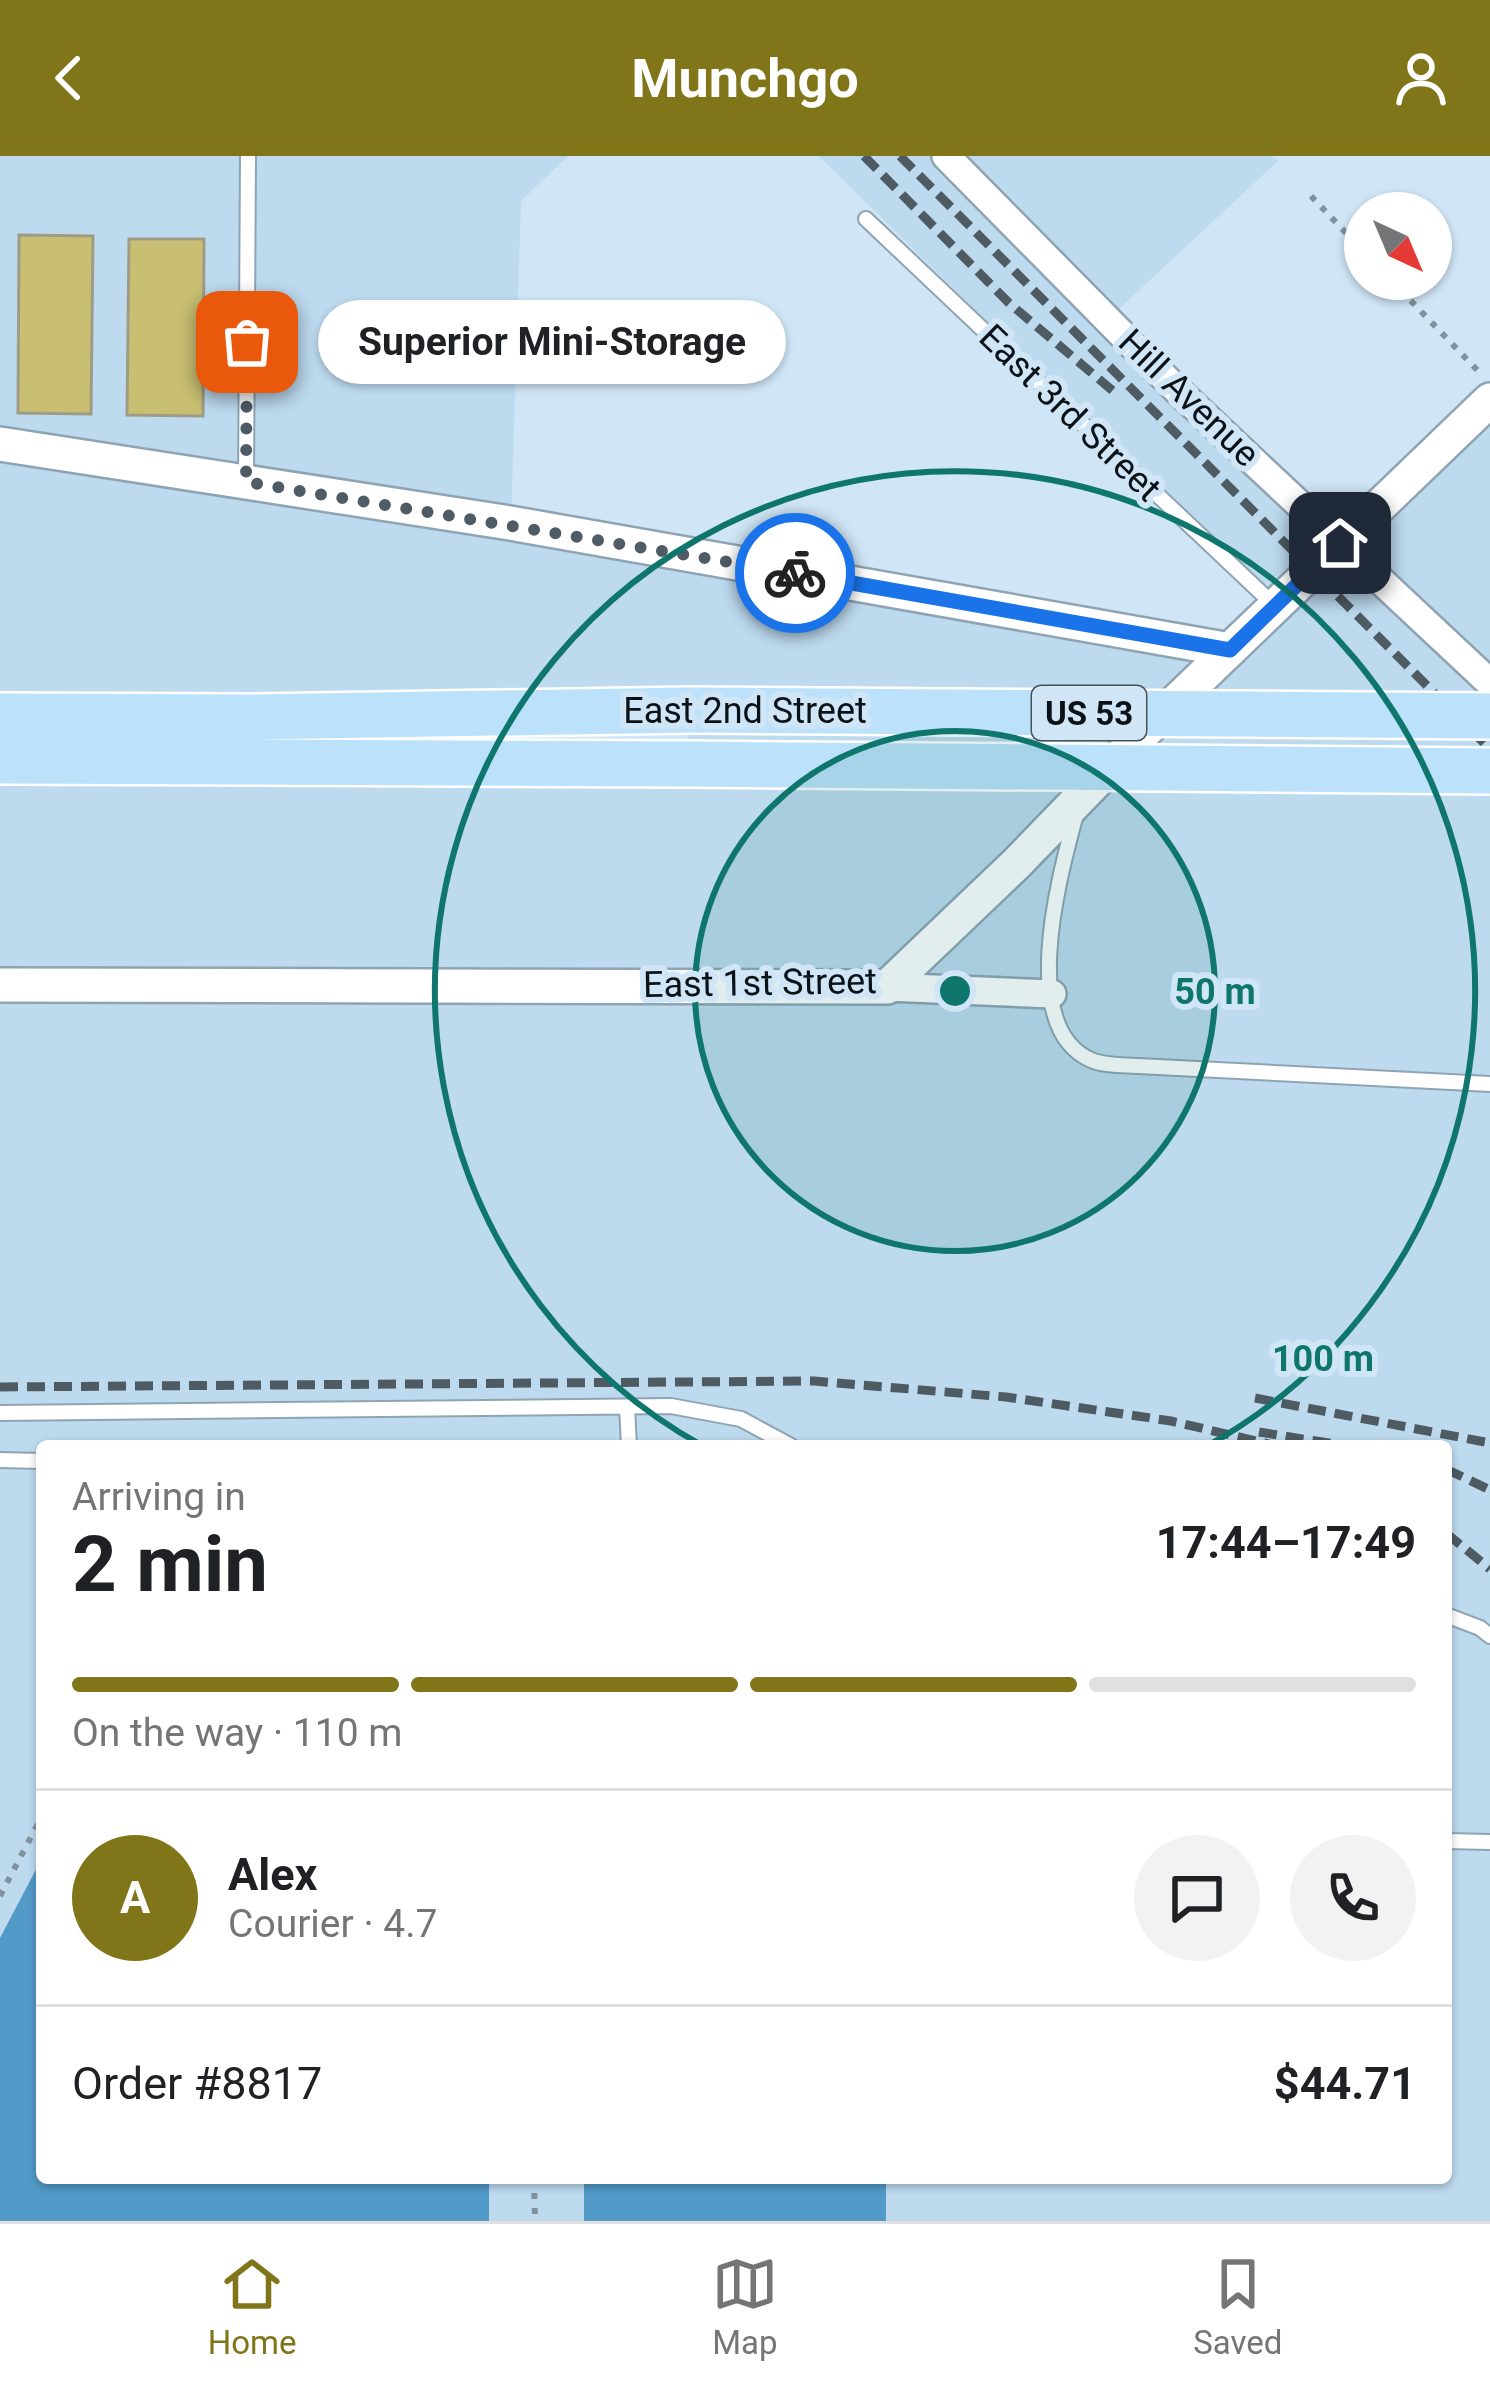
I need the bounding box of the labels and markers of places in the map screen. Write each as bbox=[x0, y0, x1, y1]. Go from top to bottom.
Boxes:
pin bbox=[196, 291, 298, 393]
callout: Superior Mini-Storage bbox=[319, 300, 787, 384]
pin bbox=[1289, 492, 1391, 594]
centre of rings bbox=[934, 970, 976, 1012]

